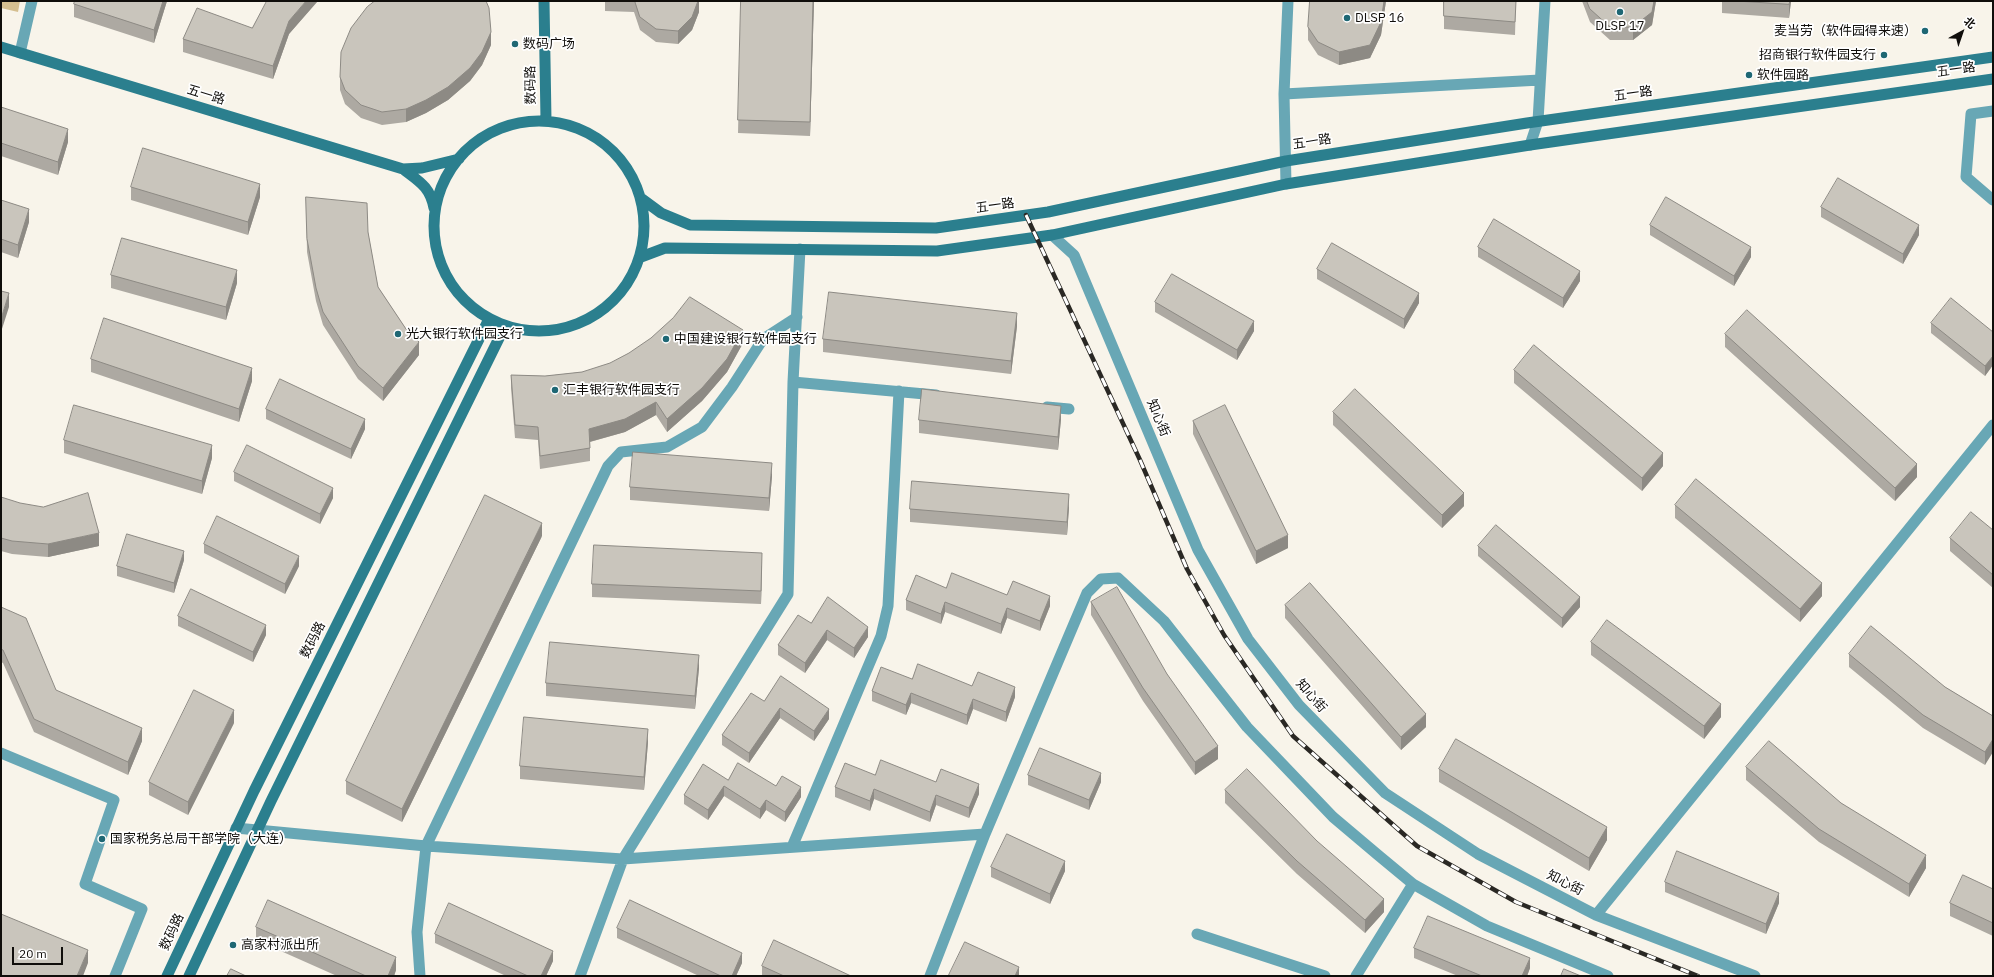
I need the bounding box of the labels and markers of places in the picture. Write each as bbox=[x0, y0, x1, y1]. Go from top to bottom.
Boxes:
marker: DLSP 17 bbox=[1615, 7, 1625, 17]
place label: DLSP 16 bbox=[1355, 10, 1404, 26]
marker: DLSP 16 bbox=[1342, 13, 1352, 23]
place label: DLSP 17 bbox=[1595, 18, 1645, 34]
place label: 麦当劳（软件园得来速） bbox=[1774, 23, 1917, 39]
marker: 麦当劳（软件园得来速） bbox=[1920, 26, 1930, 36]
place label: 数码广场 bbox=[523, 36, 575, 52]
marker: 数码广场 bbox=[510, 39, 520, 49]
place label: 招商银行软件园支行 bbox=[1759, 47, 1876, 63]
marker: 招商银行软件园支行 bbox=[1879, 50, 1889, 60]
place label: 软件园路 bbox=[1757, 67, 1809, 83]
marker: 软件园路 bbox=[1744, 70, 1754, 80]
place label: 光大银行软件园支行 bbox=[406, 326, 523, 342]
marker: 光大银行软件园支行 bbox=[393, 329, 403, 339]
place label: 中国建设银行软件园支行 bbox=[674, 331, 817, 347]
marker: 中国建设银行软件园支行 bbox=[661, 334, 671, 344]
place label: 汇丰银行软件园支行 bbox=[563, 382, 680, 398]
marker: 汇丰银行软件园支行 bbox=[550, 385, 560, 395]
place label: 国家税务总局干部学院（大连） bbox=[110, 831, 292, 847]
marker: 国家税务总局干部学院（大连） bbox=[97, 834, 107, 844]
place label: 高家村派出所 bbox=[241, 937, 319, 953]
marker: 高家村派出所 bbox=[228, 940, 238, 950]

